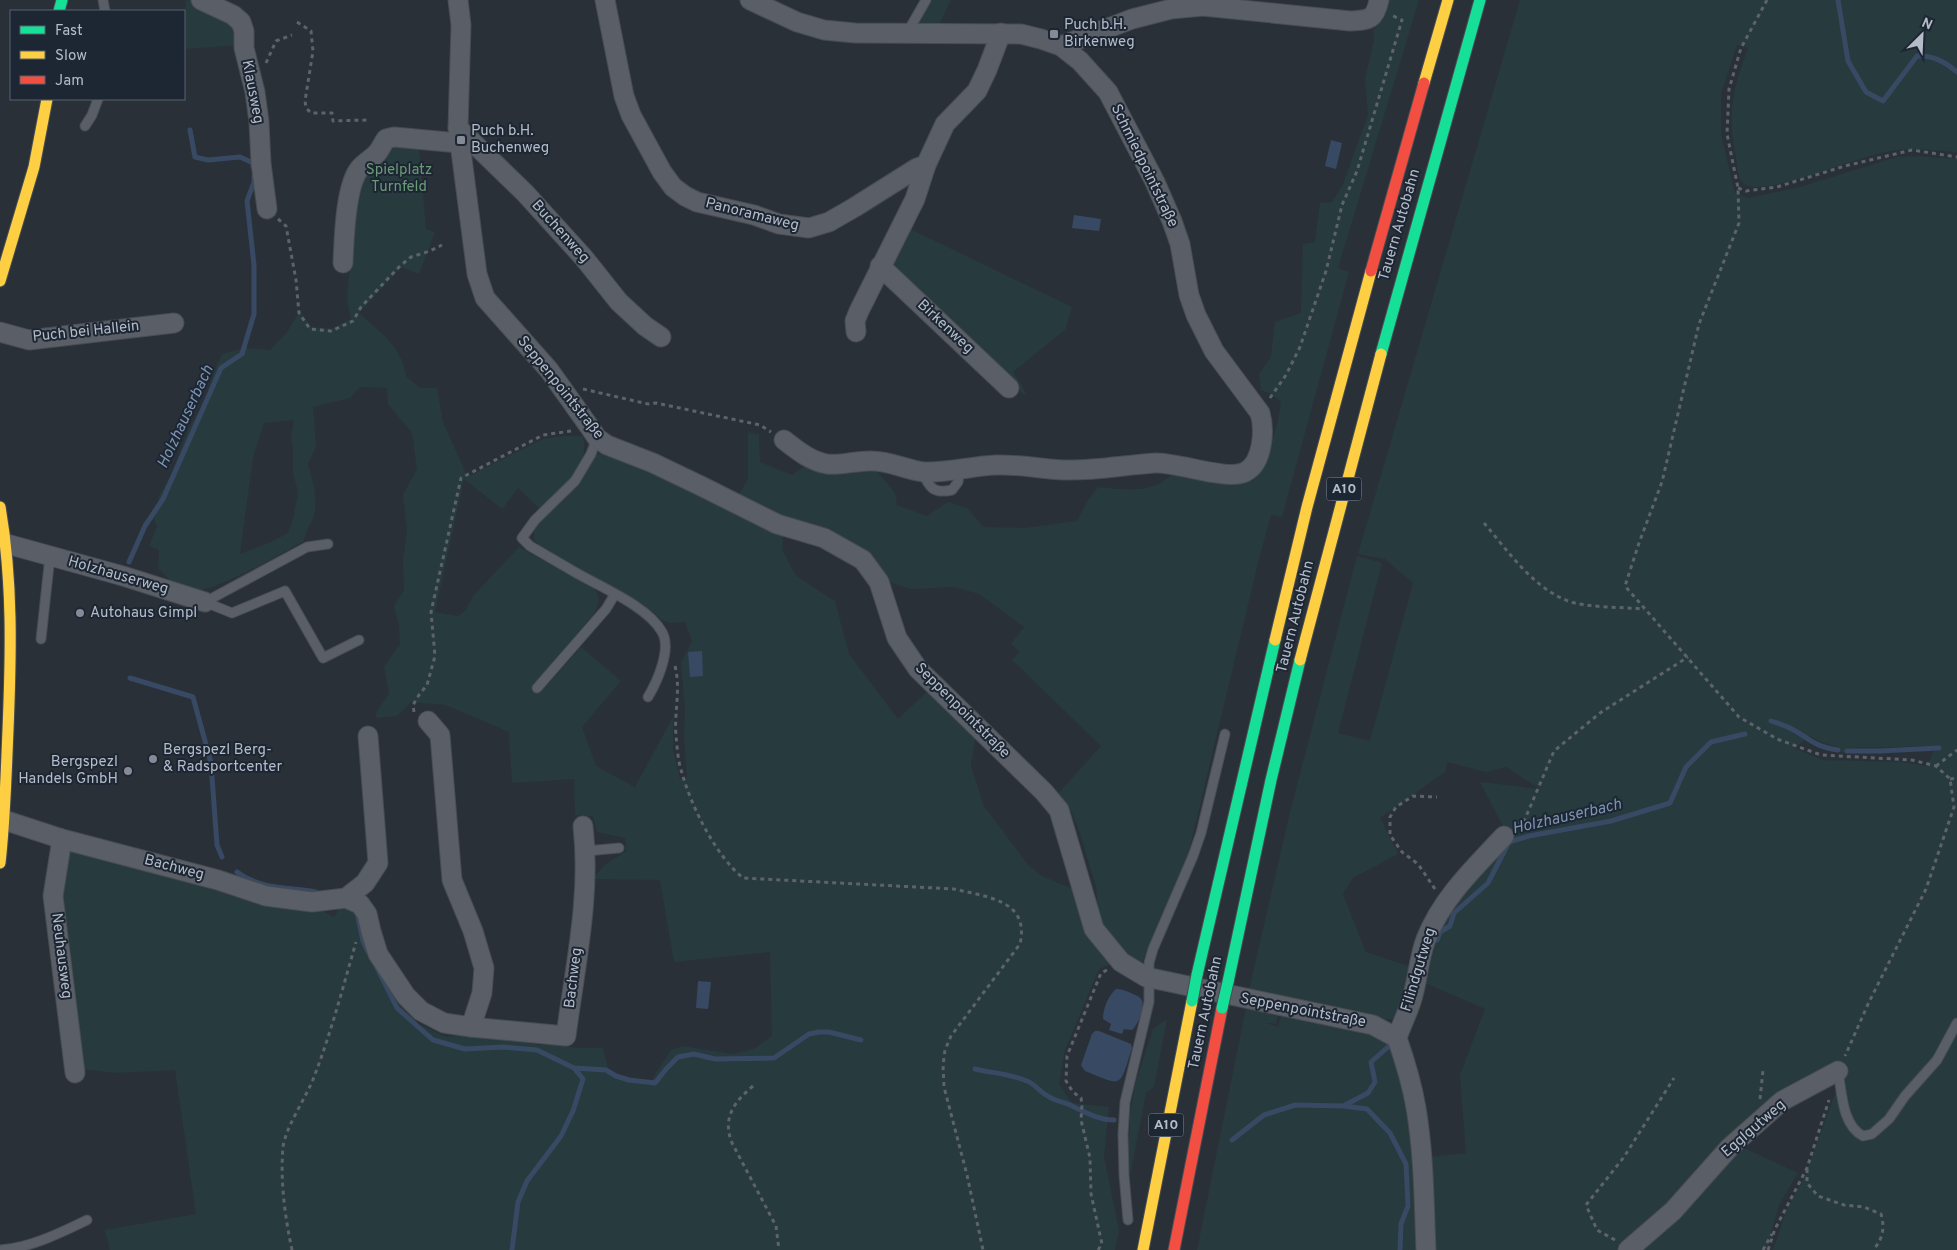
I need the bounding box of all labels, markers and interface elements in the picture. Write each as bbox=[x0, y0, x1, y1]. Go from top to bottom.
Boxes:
legend bbox=[10, 10, 185, 100]
north arrow bbox=[1897, 10, 1947, 60]
text: N bbox=[1919, 15, 1935, 34]
place label: Puch b.H. Birkenweg bbox=[1064, 16, 1135, 52]
text: Fast bbox=[55, 22, 83, 41]
marker: Puch b.H. Birkenweg bbox=[1048, 28, 1060, 40]
text: Slow bbox=[55, 47, 87, 66]
street label: Klausweg bbox=[237, 59, 267, 125]
text: Jam bbox=[55, 72, 84, 91]
street label: Schmiedpointstraße bbox=[1106, 101, 1182, 231]
place label: Puch b.H. Buchenweg bbox=[471, 122, 549, 158]
marker: Puch b.H. Buchenweg bbox=[455, 134, 467, 146]
park label: Spielplatz Turnfeld bbox=[366, 161, 432, 197]
street label: Tauern Autobahn bbox=[1375, 167, 1425, 283]
street label: Panoramaweg bbox=[703, 194, 801, 236]
street label: Buchenweg bbox=[527, 197, 593, 267]
street label: Birkenweg bbox=[913, 296, 977, 358]
street label: Puch bei Hallein bbox=[32, 317, 140, 347]
street label: Seppenpointstraße bbox=[513, 333, 607, 443]
water label: Holzhauserbach bbox=[153, 362, 219, 472]
road number: A10 bbox=[1326, 478, 1362, 500]
street label: Holzhauserweg bbox=[66, 553, 170, 599]
street label: Tauern Autobahn bbox=[1273, 559, 1319, 675]
place label: Autohaus Gimpl bbox=[90, 604, 197, 623]
marker: Autohaus Gimpl bbox=[74, 607, 86, 619]
street label: Seppenpointstraße bbox=[910, 659, 1014, 763]
place label: Bergspezl Berg- & Radsportcenter bbox=[163, 741, 282, 777]
place label: Bergspezl Handels GmbH bbox=[18, 753, 118, 789]
marker: Bergspezl Berg- & Radsportcenter bbox=[147, 753, 159, 765]
marker: Bergspezl Handels GmbH bbox=[122, 765, 134, 777]
water label: Holzhauserbach bbox=[1510, 795, 1624, 839]
street label: Bachweg bbox=[142, 851, 206, 885]
street label: Neuhausweg bbox=[46, 912, 76, 1000]
street label: Filindgutweg bbox=[1397, 926, 1441, 1014]
street label: Bachweg bbox=[561, 946, 587, 1010]
street label: Tauern Autobahn bbox=[1185, 955, 1227, 1071]
street label: Seppenpointstraße bbox=[1239, 990, 1367, 1032]
street label: Egglgutweg bbox=[1718, 1096, 1790, 1162]
road number: A10 bbox=[1148, 1114, 1184, 1136]

